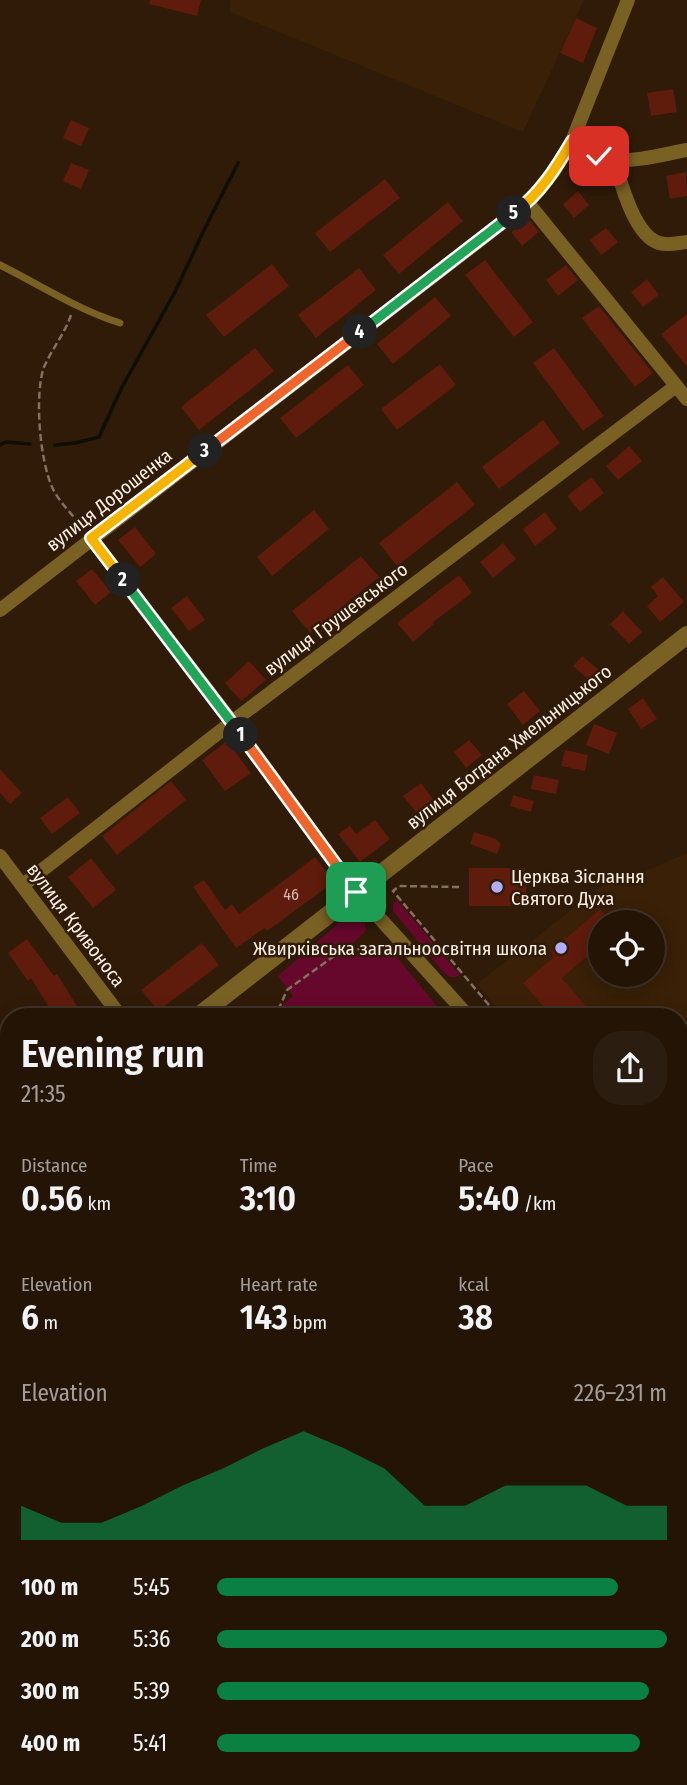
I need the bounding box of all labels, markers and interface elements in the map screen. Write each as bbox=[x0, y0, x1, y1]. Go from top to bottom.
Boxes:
pin bbox=[569, 126, 629, 186]
icon: check bbox=[580, 137, 618, 175]
pin: 5 bbox=[496, 196, 532, 230]
text: 5 bbox=[509, 201, 518, 224]
pin: 4 bbox=[342, 314, 378, 350]
text: 4 bbox=[355, 320, 364, 343]
pin: 3 bbox=[188, 434, 222, 468]
text: 3 bbox=[200, 439, 209, 462]
street label: вулиця Дорошенка bbox=[42, 444, 176, 556]
street label: вулиця Грушевського bbox=[260, 558, 412, 680]
pin: 2 bbox=[106, 562, 140, 598]
text: 2 bbox=[118, 568, 127, 591]
street label: вулиця Богдана Хмельницького bbox=[402, 660, 616, 834]
pin: 1 bbox=[224, 718, 258, 752]
text: 1 bbox=[236, 723, 245, 746]
street label: вулиця Кривоноса bbox=[22, 859, 130, 991]
pin bbox=[326, 862, 386, 922]
place label: Церква Зіслання Святого Духа bbox=[511, 865, 645, 910]
icon: arrive bbox=[337, 873, 375, 911]
marker: Церква Зіслання Святого Духа bbox=[489, 879, 505, 895]
house number: 46 bbox=[283, 885, 299, 904]
map controls bbox=[588, 910, 665, 987]
button: locate bbox=[588, 910, 665, 987]
place label: Жвирківська загальноосвітня школа bbox=[253, 937, 547, 960]
marker: Жвирківська загальноосвітня школа bbox=[553, 940, 569, 956]
text: Evening run bbox=[21, 1031, 205, 1077]
button: share bbox=[593, 1031, 667, 1105]
text: 21:35 bbox=[21, 1080, 66, 1108]
text: Distance bbox=[21, 1154, 88, 1177]
text: Time bbox=[240, 1154, 277, 1177]
text: Pace bbox=[458, 1154, 494, 1177]
text: 0.56 bbox=[21, 1177, 83, 1219]
text: 3:10 bbox=[240, 1177, 296, 1219]
text: 5:40 bbox=[458, 1177, 520, 1219]
text: km bbox=[83, 1192, 111, 1215]
text: /km bbox=[520, 1192, 556, 1215]
text: Elevation bbox=[21, 1273, 93, 1296]
text: Heart rate bbox=[240, 1273, 318, 1296]
text: kcal bbox=[458, 1273, 489, 1296]
text: 6 bbox=[21, 1296, 39, 1338]
text: 143 bbox=[240, 1296, 288, 1338]
text: 38 bbox=[458, 1296, 493, 1338]
text: m bbox=[39, 1311, 58, 1334]
text: bpm bbox=[288, 1311, 327, 1334]
text: Elevation bbox=[21, 1379, 108, 1407]
text: 226–231 m bbox=[574, 1379, 667, 1407]
text: 100 m bbox=[21, 1573, 78, 1601]
text: 5:45 bbox=[133, 1573, 170, 1601]
text: 200 m bbox=[21, 1625, 79, 1653]
text: 5:36 bbox=[133, 1625, 170, 1653]
text: 300 m bbox=[21, 1677, 79, 1705]
text: 5:39 bbox=[133, 1677, 170, 1705]
text: 400 m bbox=[21, 1729, 80, 1757]
text: 5:41 bbox=[133, 1729, 167, 1757]

